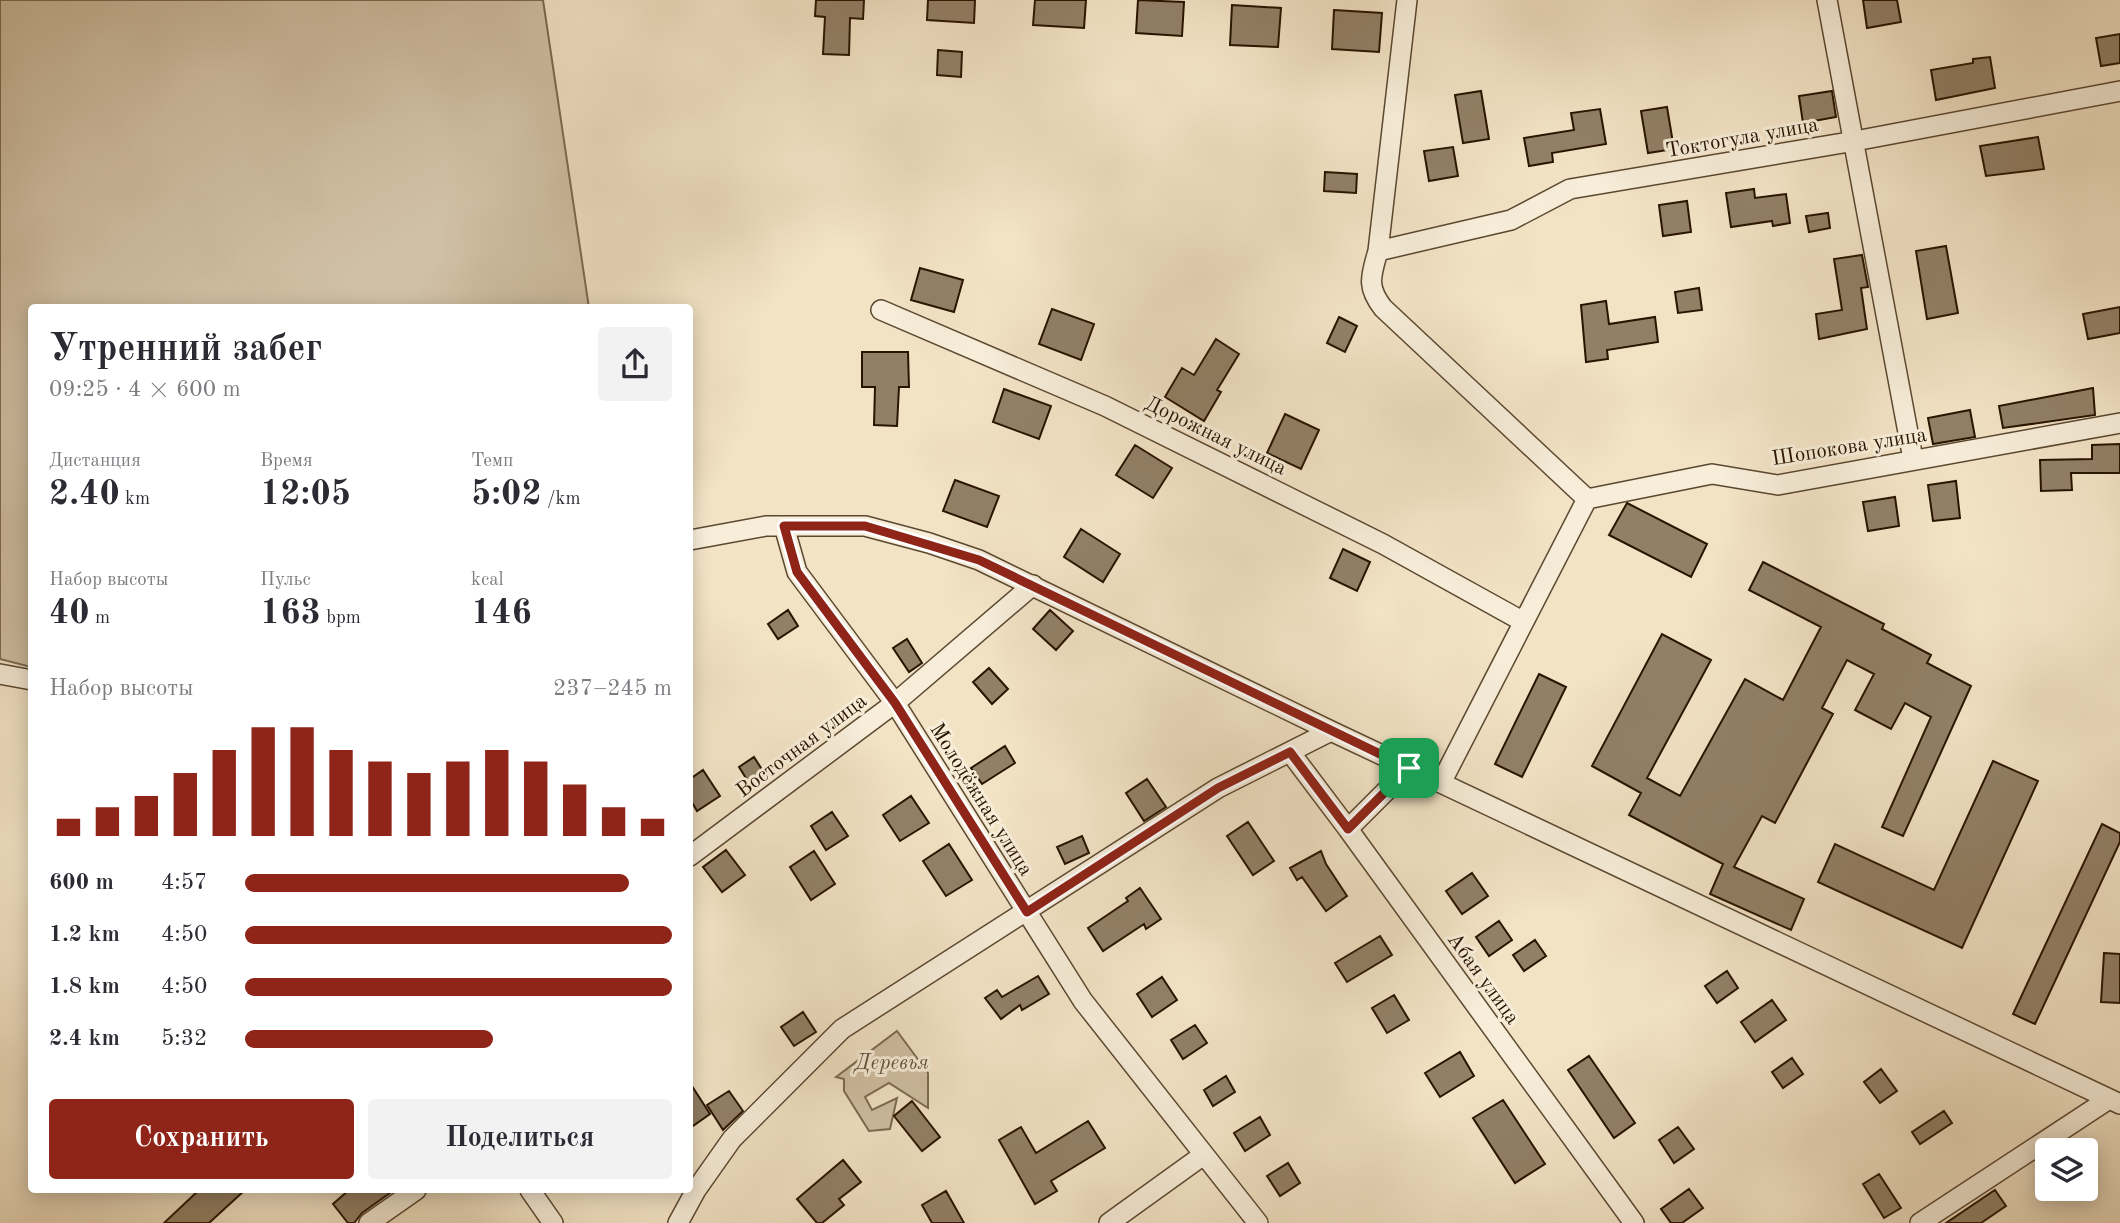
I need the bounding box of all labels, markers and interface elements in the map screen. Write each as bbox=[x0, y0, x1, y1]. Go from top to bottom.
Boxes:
street label: Токтогула улица bbox=[1664, 115, 1820, 162]
button: share bbox=[598, 327, 672, 401]
text: Утренний забег bbox=[49, 331, 322, 369]
text: 09:25 · 4 × 600 m bbox=[49, 378, 241, 401]
street label: Дорожная улица bbox=[1141, 393, 1289, 480]
street label: Шопокова улица bbox=[1770, 425, 1928, 470]
text: Дистанция bbox=[49, 452, 141, 471]
text: Время bbox=[260, 452, 313, 471]
text: Темп bbox=[471, 452, 513, 471]
text: 2.40 bbox=[49, 477, 120, 512]
text: 12:05 bbox=[260, 477, 351, 512]
text: 5:02 bbox=[471, 477, 542, 512]
text: km bbox=[120, 490, 150, 509]
text: /km bbox=[542, 490, 581, 509]
text: Набор высоты bbox=[49, 571, 168, 590]
text: Пульс bbox=[260, 571, 311, 590]
text: kcal bbox=[471, 571, 504, 590]
text: 40 bbox=[49, 596, 90, 631]
text: 163 bbox=[260, 596, 321, 631]
text: 146 bbox=[471, 596, 532, 631]
text: m bbox=[90, 609, 110, 628]
text: bpm bbox=[321, 609, 361, 628]
text: Набор высоты bbox=[49, 677, 193, 700]
text: 237–245 m bbox=[553, 677, 672, 700]
street label: Восточная улица bbox=[733, 690, 871, 802]
street label: Молодёжная улица bbox=[925, 720, 1036, 880]
pin bbox=[1379, 738, 1439, 798]
icon: arrive bbox=[1390, 749, 1428, 787]
text: 600 m bbox=[49, 871, 114, 894]
text: 4:57 bbox=[161, 871, 207, 894]
text: 1.2 km bbox=[49, 923, 120, 946]
text: 4:50 bbox=[161, 923, 207, 946]
street label: Абая улица bbox=[1443, 929, 1523, 1028]
text: 1.8 km bbox=[49, 975, 120, 998]
text: 4:50 bbox=[161, 975, 207, 998]
text: 2.4 km bbox=[49, 1027, 120, 1050]
text: 5:32 bbox=[161, 1027, 207, 1050]
park label: Деревья bbox=[852, 1053, 929, 1074]
button: Сохранить bbox=[49, 1099, 354, 1179]
button: Поделиться bbox=[368, 1099, 672, 1179]
map controls bbox=[2035, 1138, 2098, 1201]
button: layers bbox=[2035, 1138, 2098, 1201]

